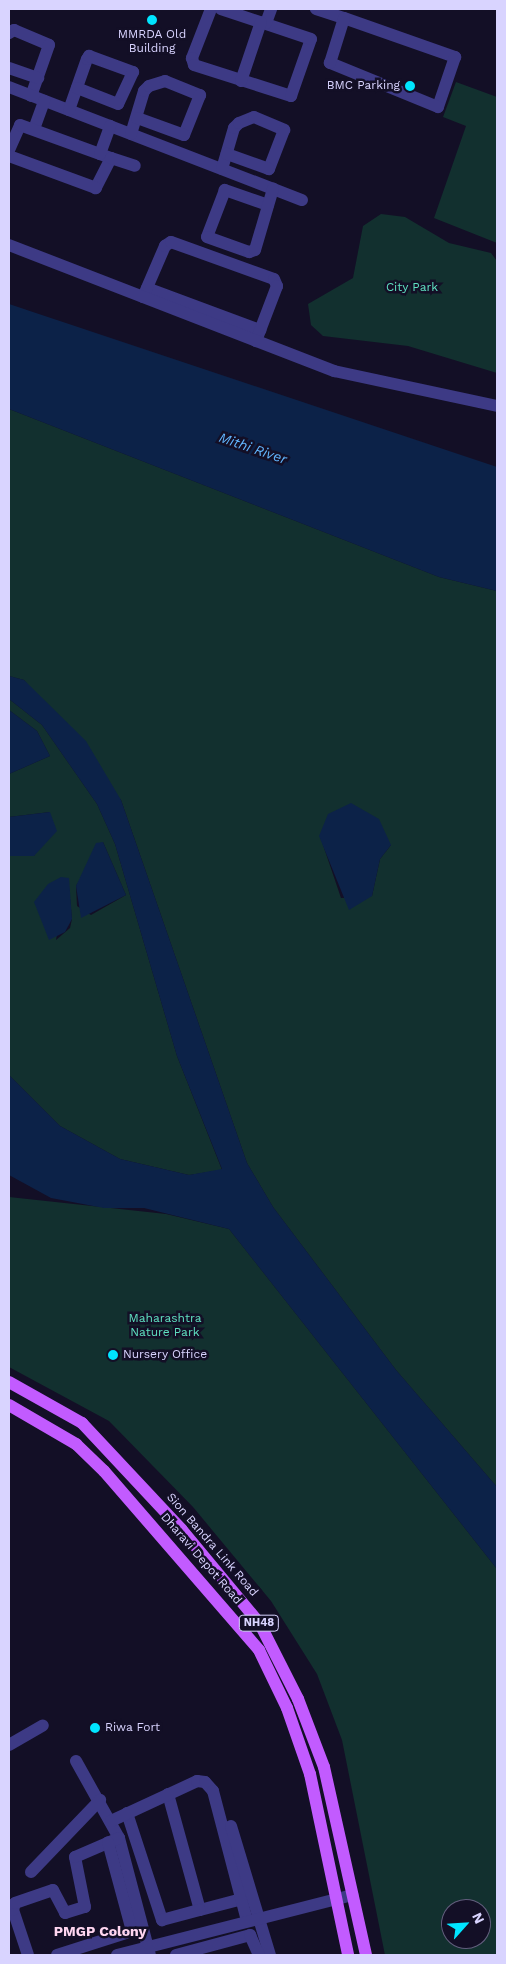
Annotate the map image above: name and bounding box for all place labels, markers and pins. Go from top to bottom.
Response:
marker: MMRDA Old Building [146,14,158,26]
place label: MMRDA Old Building [117,28,187,56]
place label: BMC Parking [327,79,400,93]
marker: BMC Parking [404,80,416,92]
place label: Nursery Office [123,1348,207,1362]
marker: Nursery Office [107,1349,119,1361]
place label: Riwa Fort [105,1721,160,1735]
marker: Riwa Fort [89,1722,101,1734]

